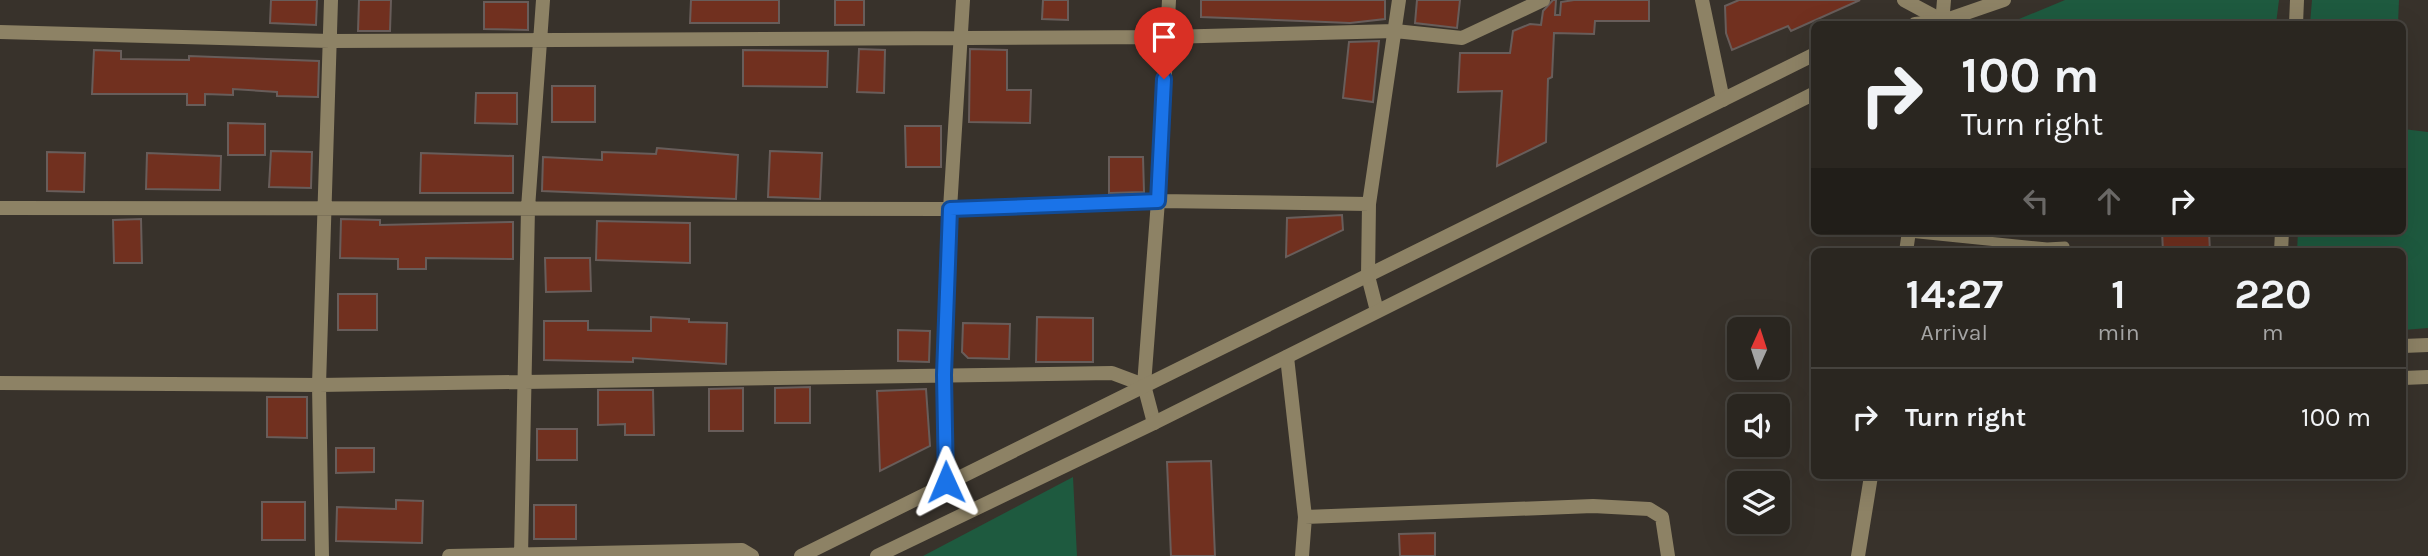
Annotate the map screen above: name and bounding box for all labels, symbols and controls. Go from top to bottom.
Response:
pin [1134,7,1194,79]
icon: arrive [1145,18,1183,56]
text: 100 m [1961,47,2099,104]
icon: right [1846,49,1937,140]
text: Turn right [1961,106,2103,143]
icon: left [2017,182,2055,220]
icon: ahead [2090,182,2128,220]
icon: right [2163,182,2201,220]
text: 14:27 [1905,269,2003,319]
text: 1 [2111,269,2126,319]
text: 220 [2234,269,2312,319]
north arrow [1727,317,1790,380]
map controls [1727,317,1790,534]
text: Arrival [1921,319,1988,346]
text: min [2097,319,2140,346]
text: m [2262,319,2284,346]
button: sound [1727,394,1790,457]
icon: right [1846,398,1884,436]
text: Turn right [1905,402,2026,433]
text: 100 m [2301,402,2371,433]
position arrow [909,445,983,519]
button: layers [1727,471,1790,534]

